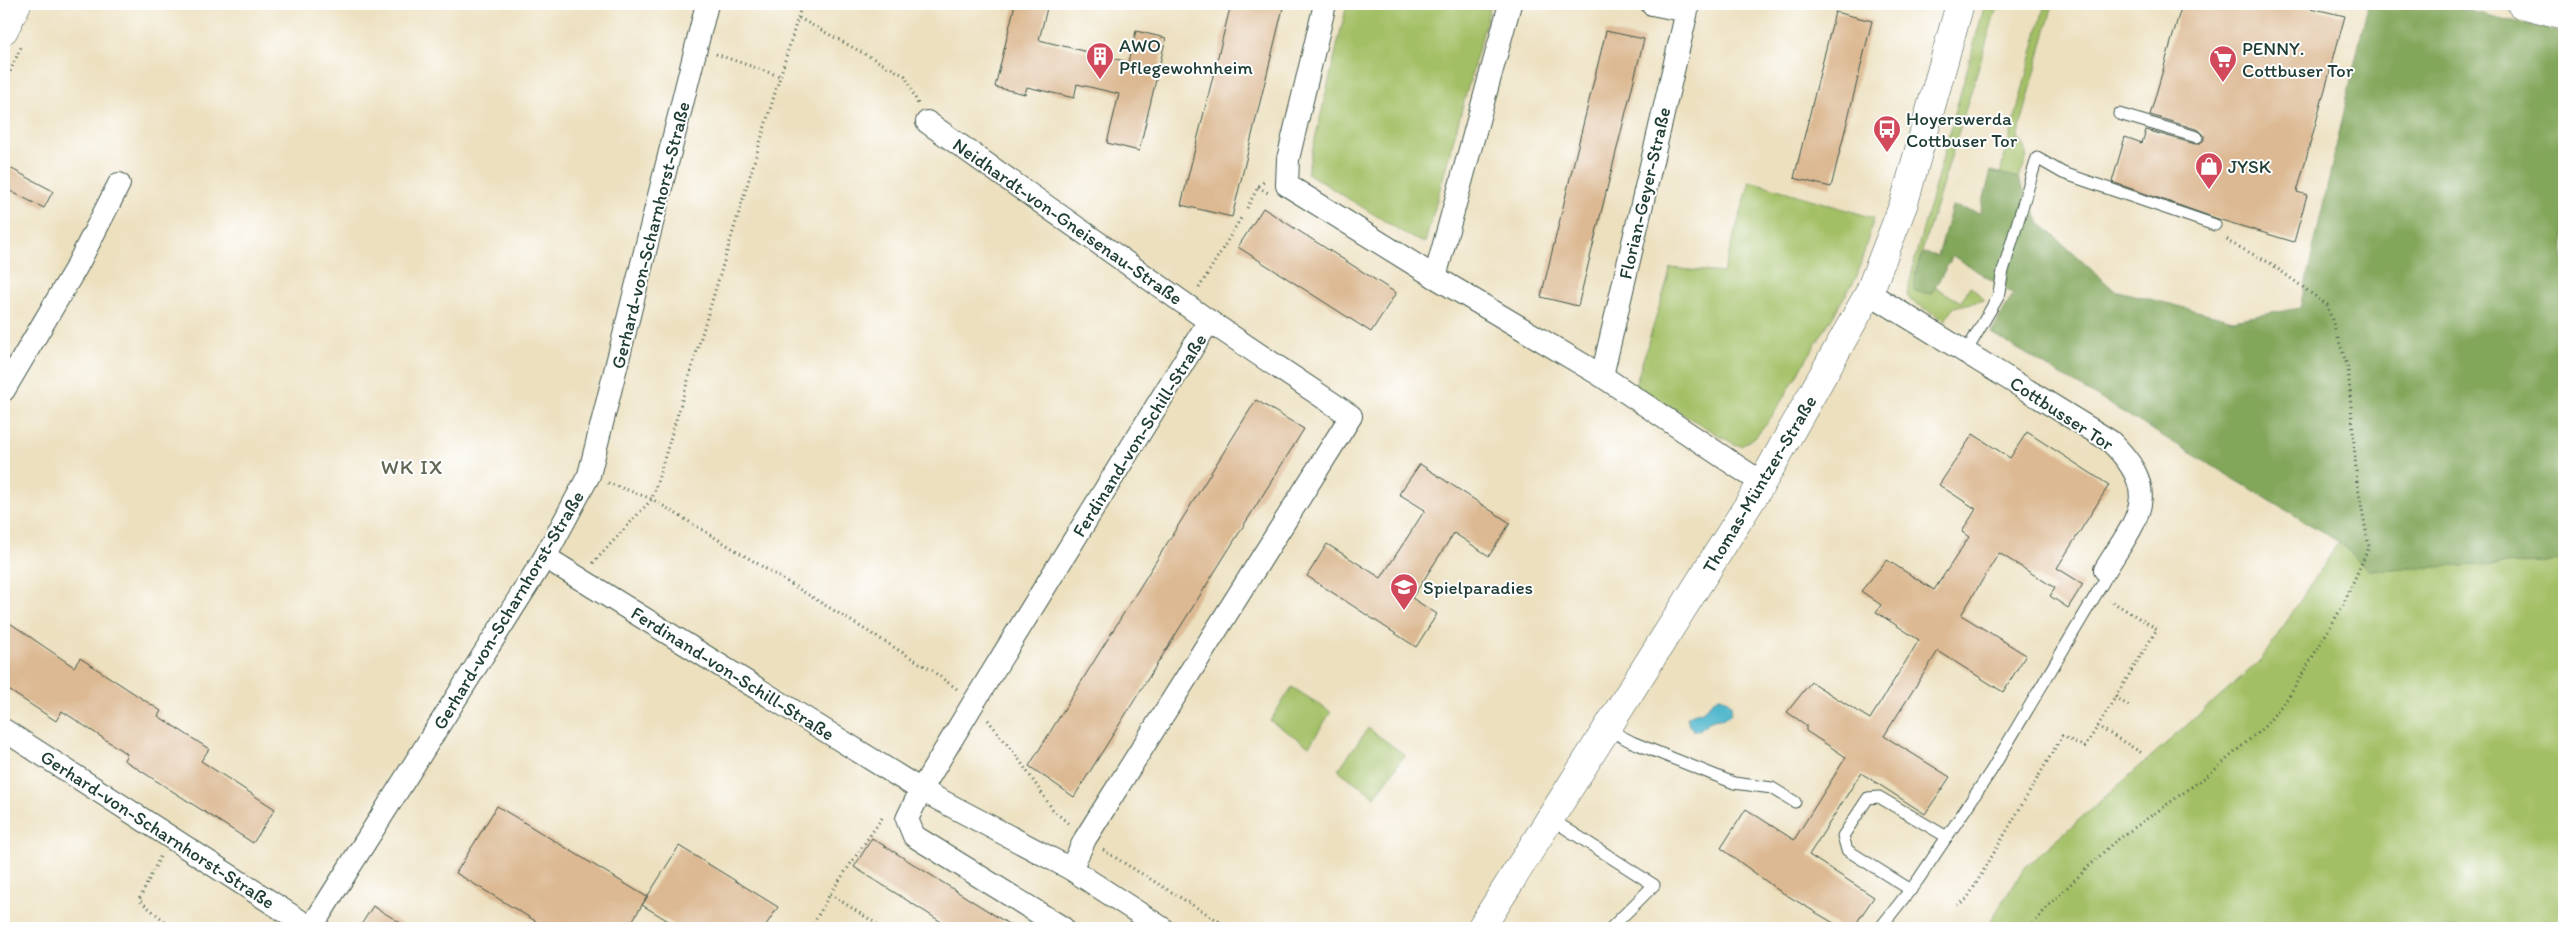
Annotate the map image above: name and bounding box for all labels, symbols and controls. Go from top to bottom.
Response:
place label: AWO Pflegewohnheim [1119,34,1253,79]
place label: PENNY. Cottbuser Tor [2242,37,2354,82]
building icon: AWO Pflegewohnheim [1085,41,1115,80]
supermarket icon: PENNY. Cottbuser Tor [2208,44,2238,83]
street label: Gerhard-von-Scharnhorst-Straße [606,99,695,371]
street label: Florian-Geyer-Straße [1613,105,1675,281]
place label: Hoyerswerda Cottbuser Tor [1906,107,2018,152]
bus stop icon: Hoyerswerda Cottbuser Tor [1872,114,1902,153]
street label: Neidhardt-von-Gneisenau-Straße [948,133,1187,310]
shop icon: JYSK [2194,151,2224,190]
place label: JYSK [2228,155,2272,178]
street label: Ferdinand-von-Schill-Straße [1067,329,1212,541]
street label: Cottbusser Tor [2005,371,2119,456]
street label: Thomas-Müntzer-Straße [1697,391,1822,577]
district label: WK IX [381,454,443,479]
street label: Gerhard-von-Scharnhorst-Straße [428,487,589,734]
school or university icon: Spielparadies [1389,572,1419,611]
place label: Spielparadies [1423,576,1533,599]
street label: Ferdinand-von-Schill-Straße [627,601,839,746]
street label: Gerhard-von-Scharnhorst-Straße [36,745,279,914]

